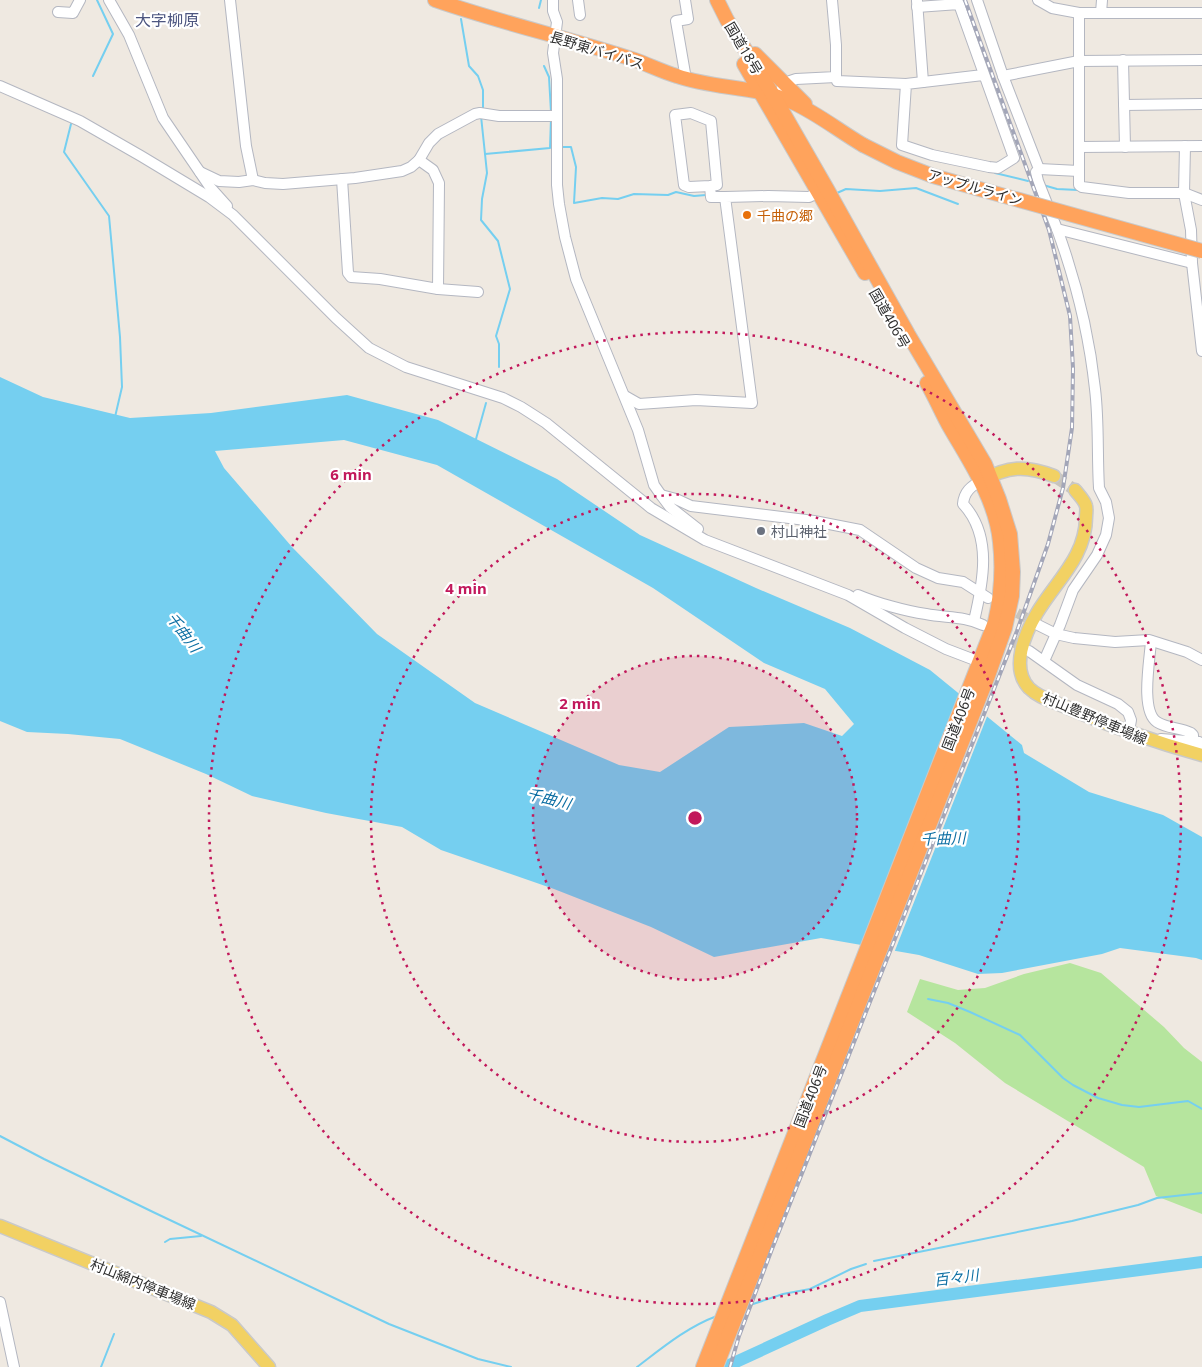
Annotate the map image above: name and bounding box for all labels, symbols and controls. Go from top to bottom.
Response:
district label: 大字柳原 [135,9,199,31]
street label: 国道18号 [721,18,767,78]
street label: 長野東バイパス [547,27,647,73]
street label: アップルライン [925,164,1025,210]
place label: 千曲の郷 [757,206,813,225]
marker: 千曲の郷 [741,209,753,221]
street label: 国道406号 [865,285,915,351]
text: 6 min [330,464,372,484]
place label: 村山神社 [771,522,827,541]
marker: 村山神社 [755,525,767,537]
text: 4 min [445,578,487,598]
water label: 千曲川 [162,608,207,658]
street label: 国道406号 [937,685,979,753]
street label: 村山豊野停車場線 [1040,687,1150,749]
text: 2 min [559,693,601,713]
water label: 千曲川 [525,783,575,814]
centre of rings [686,809,704,827]
water label: 千曲川 [920,827,968,849]
street label: 国道406号 [789,1062,831,1130]
street label: 村山綿内停車場線 [88,1254,198,1314]
water label: 百々川 [932,1264,982,1290]

